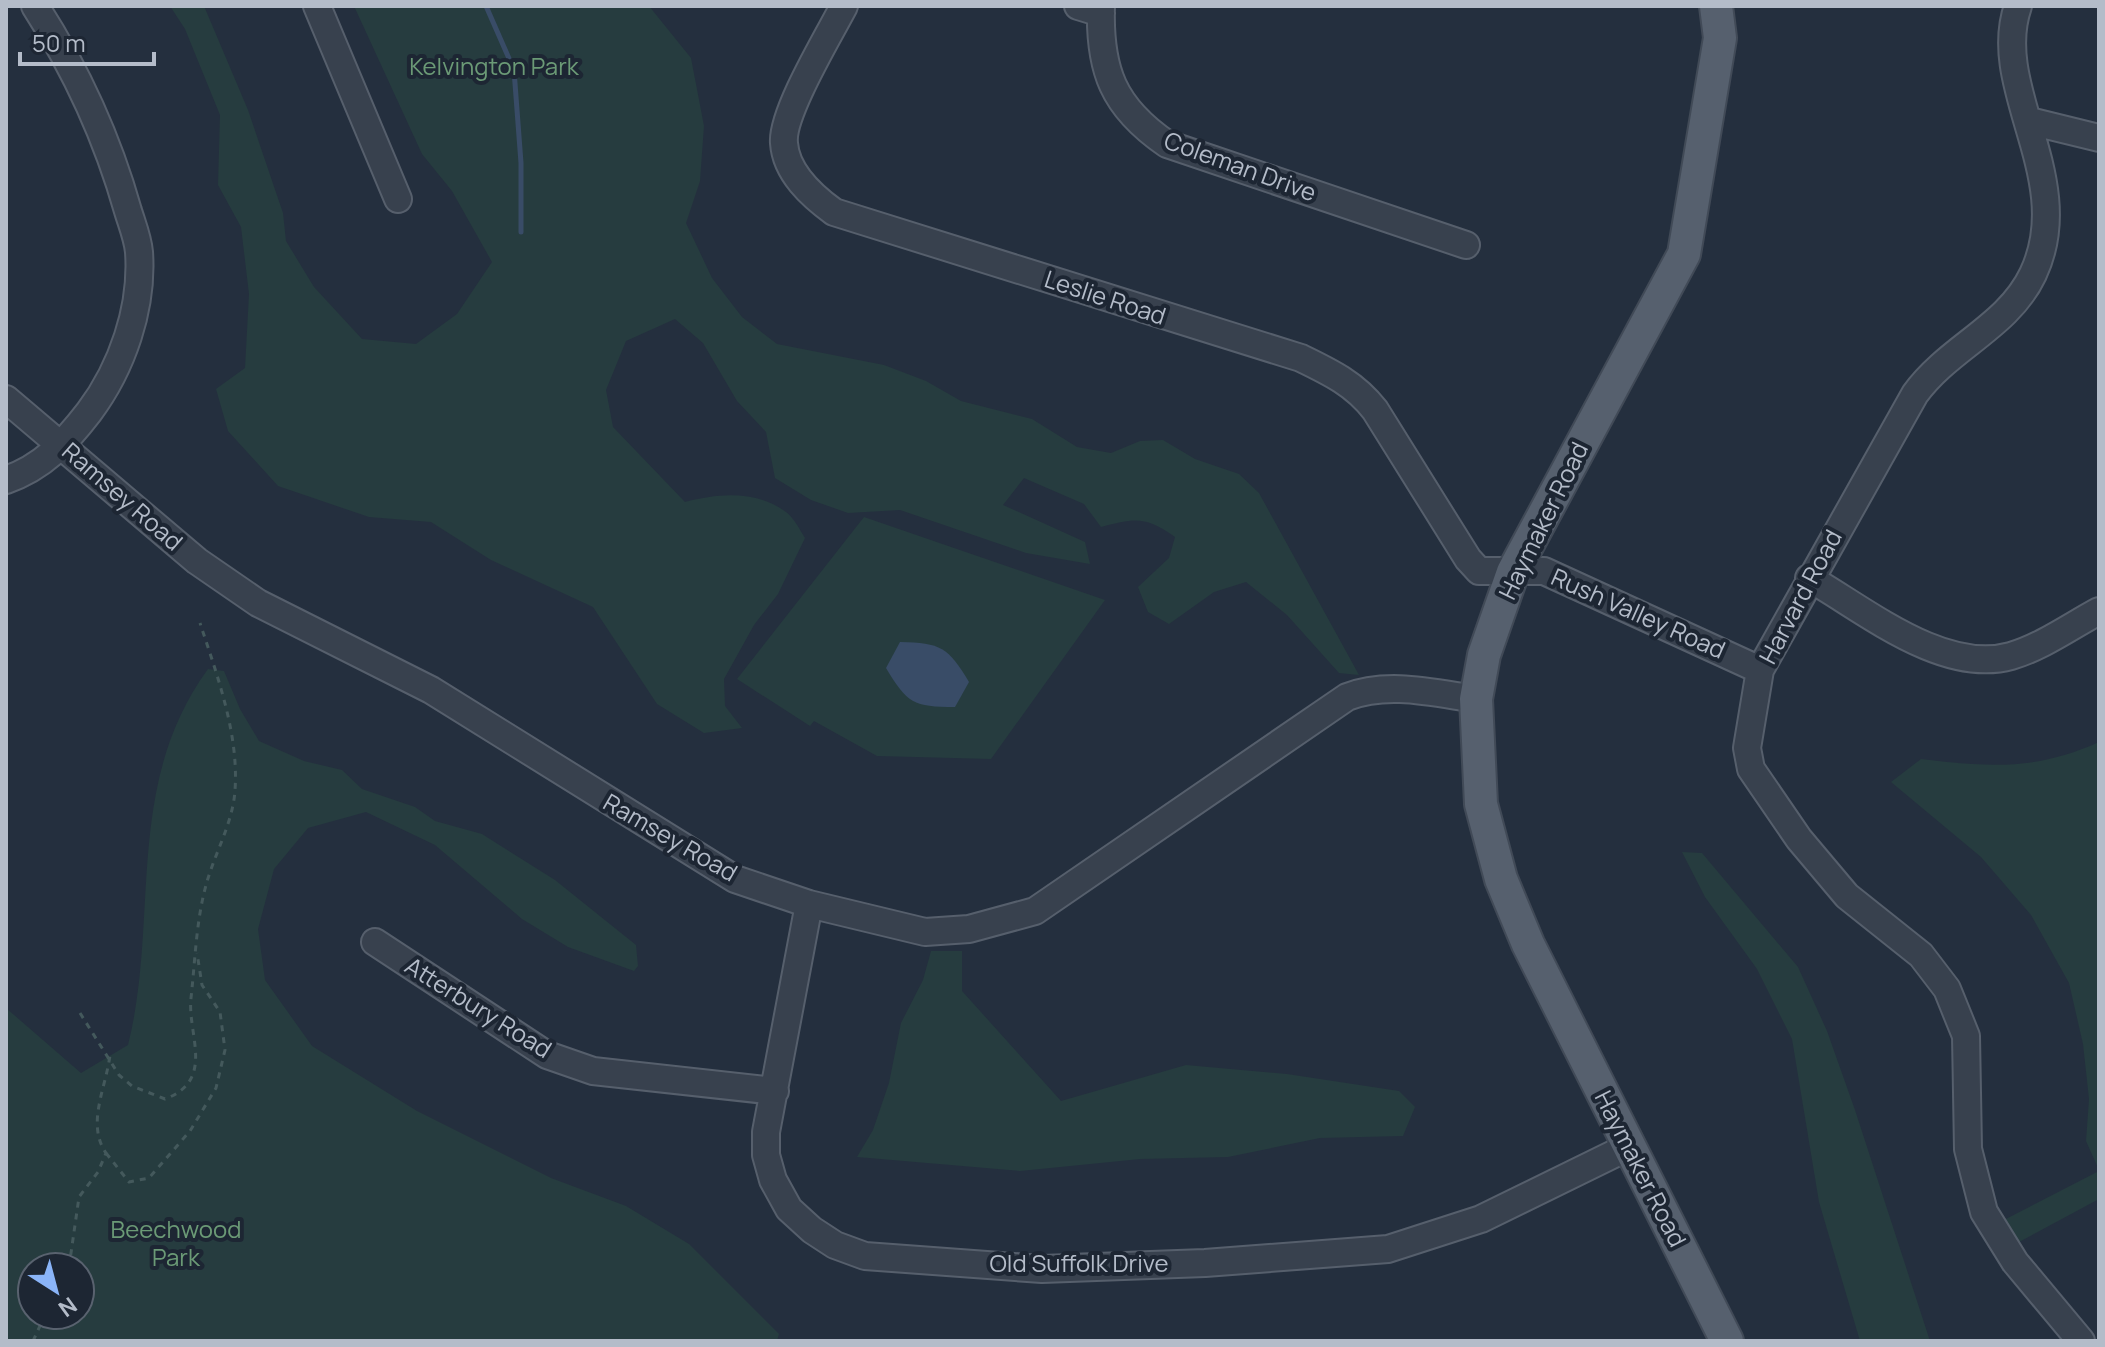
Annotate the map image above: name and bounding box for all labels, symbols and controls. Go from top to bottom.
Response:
scale bar [20,16,154,66]
text: 50 m [32,26,86,59]
park label: Kelvington Park [409,49,580,82]
street label: Coleman Drive [1160,123,1321,208]
street label: Leslie Road [1041,261,1170,332]
street label: Ramsey Road [56,434,190,557]
street label: Haymaker Road [1490,436,1595,605]
street label: Harvard Road [1750,523,1849,669]
street label: Rush Valley Road [1546,560,1731,666]
street label: Ramsey Road [598,785,744,888]
street label: Atterbury Road [399,948,558,1065]
street label: Haymaker Road [1588,1084,1695,1252]
park label: Beechwood Park [111,1212,241,1273]
street label: Old Suffolk Drive [989,1246,1169,1279]
north arrow [16,1251,96,1331]
text: N [53,1290,83,1324]

